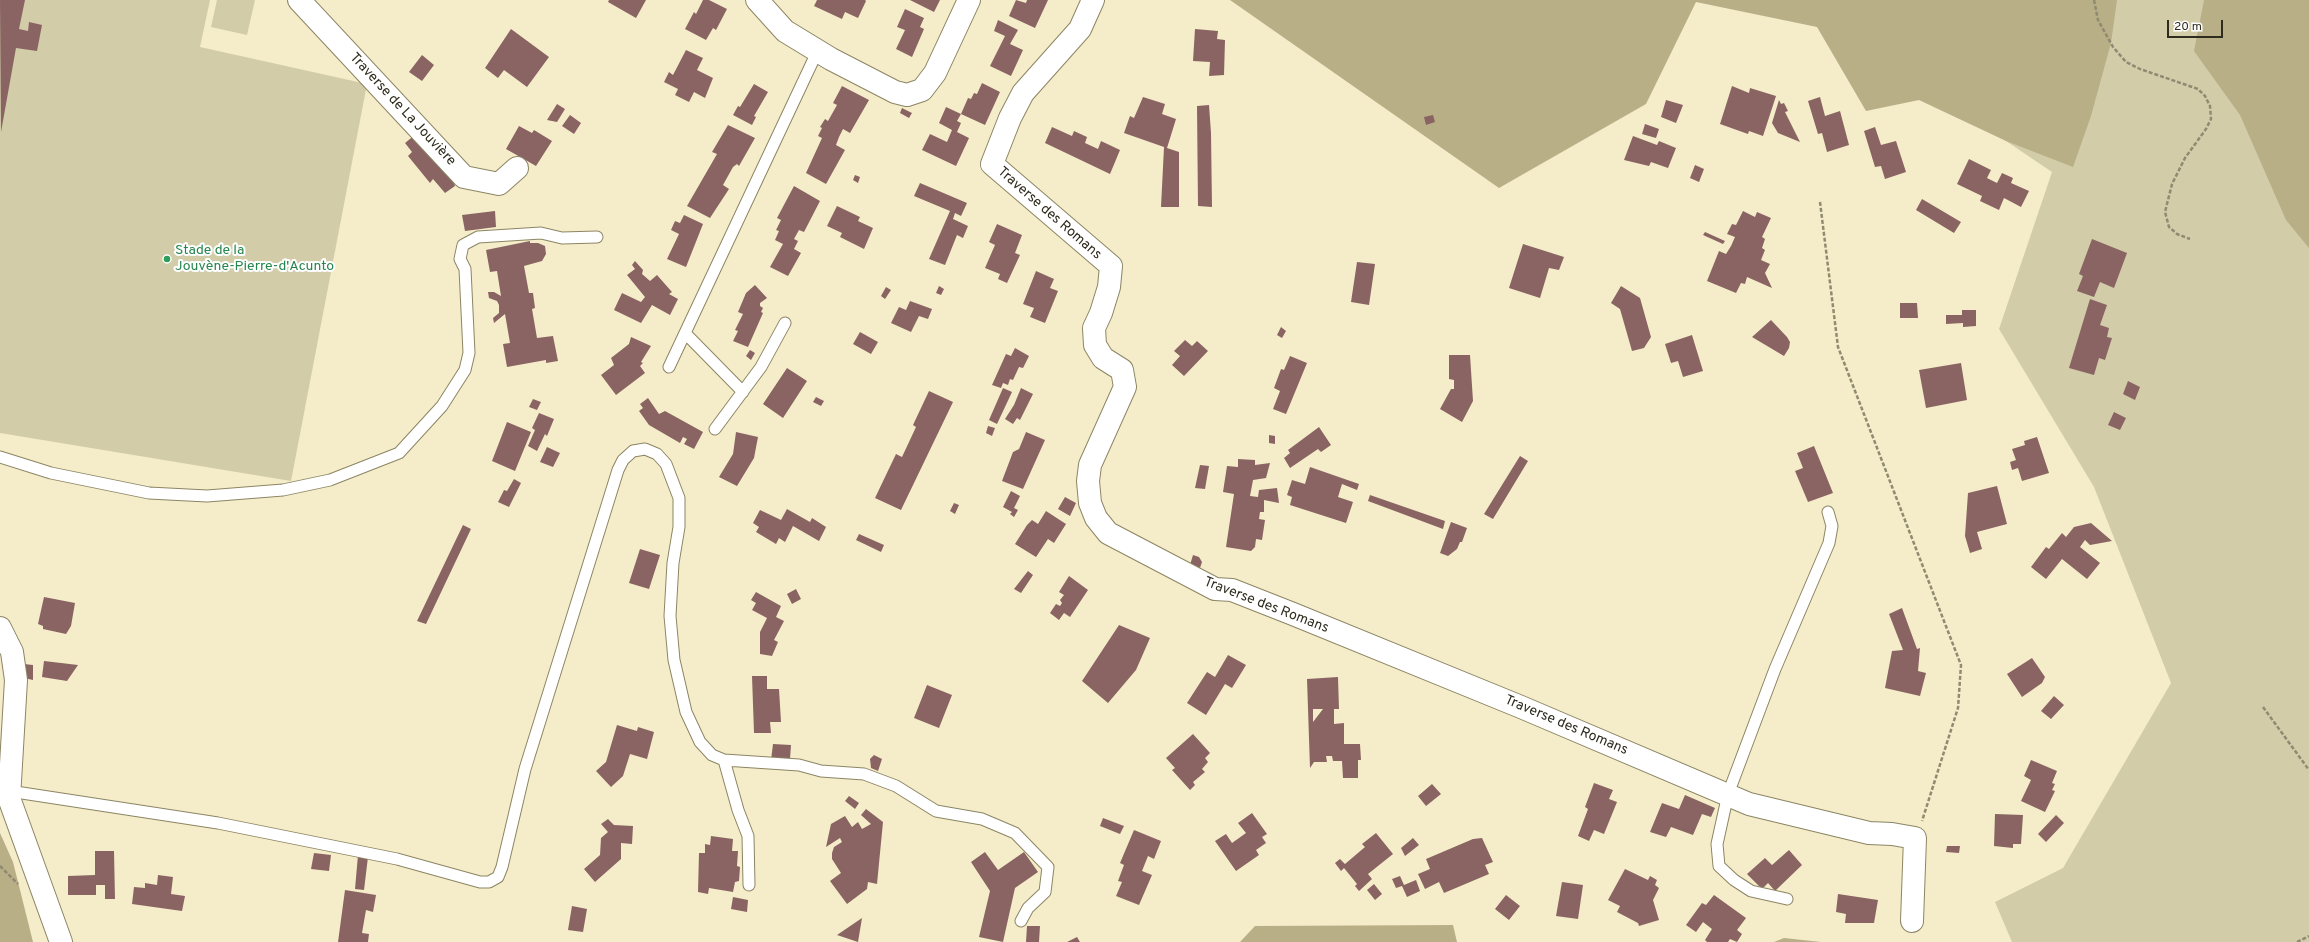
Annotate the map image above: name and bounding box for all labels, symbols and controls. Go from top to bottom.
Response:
scale bar [2169,12,2225,38]
text: 20 m [2174,19,2202,35]
street label: Traverse de La Jouvière [345,50,459,170]
street label: Traverse des Romans [993,164,1105,264]
place label: Stade de la Jouvène-Pierre-d'Acunto [175,243,334,276]
marker: Stade de la Jouvène-Pierre-d'Acunto [162,254,172,264]
street label: Traverse des Romans [1201,574,1331,638]
street label: Traverse des Romans [1502,692,1630,760]

